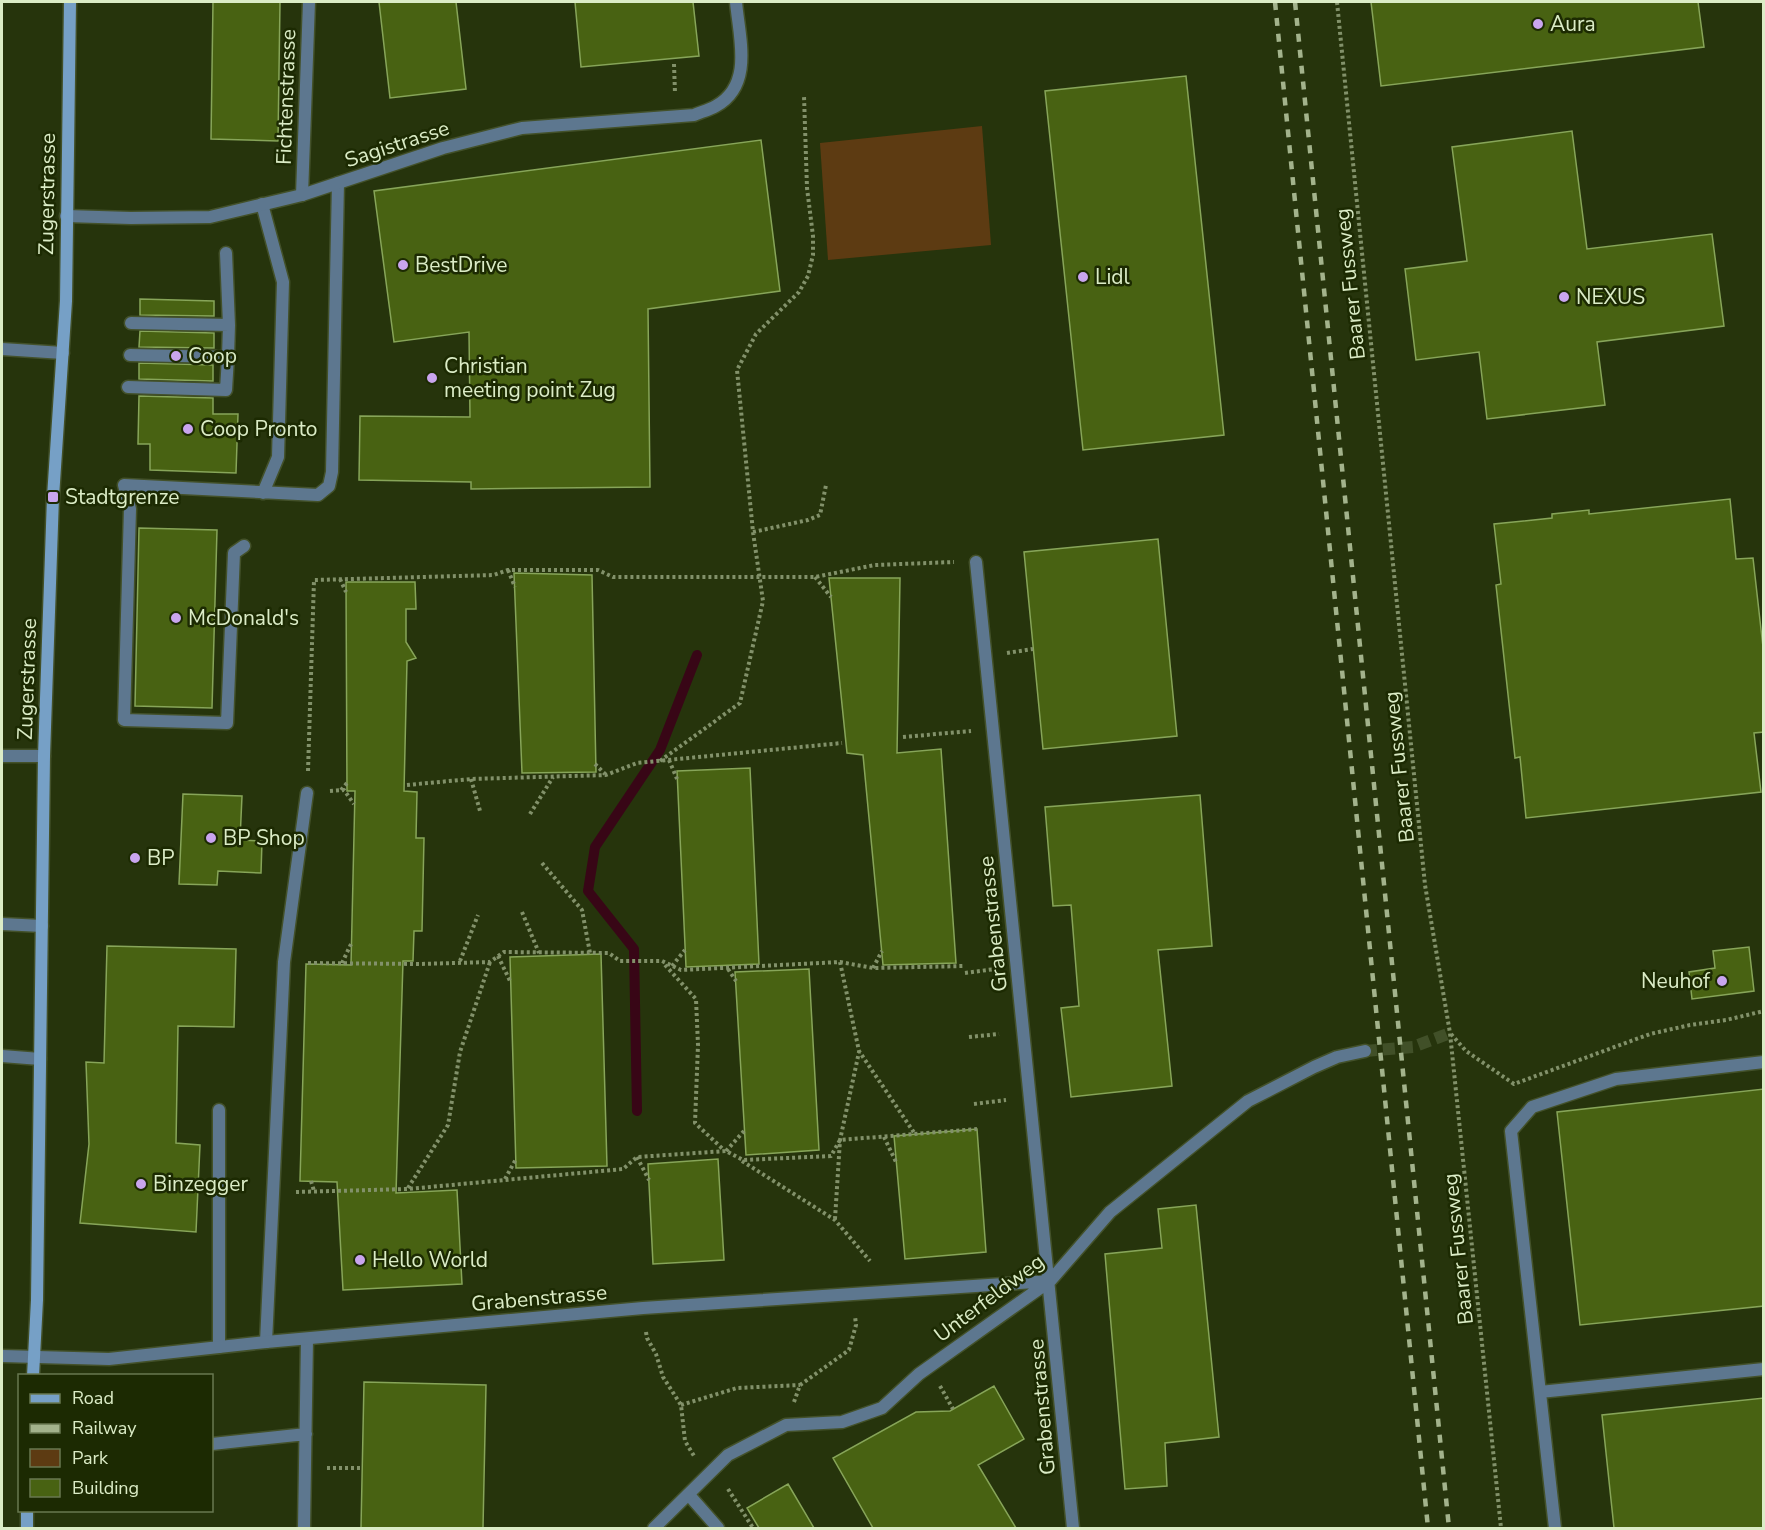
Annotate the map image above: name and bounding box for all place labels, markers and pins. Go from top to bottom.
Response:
place label: Aura [1550,10,1596,38]
marker: Aura [1531,17,1545,31]
place label: BestDrive [415,251,508,279]
marker: BestDrive [396,258,410,272]
place label: Lidl [1095,263,1131,291]
marker: Lidl [1076,270,1090,284]
place label: NEXUS [1576,283,1645,311]
marker: NEXUS [1557,290,1571,304]
place label: Coop [188,342,237,370]
marker: Coop [169,349,183,363]
place label: Christian meeting point Zug [444,352,616,404]
marker: Christian meeting point Zug [425,371,439,385]
place label: Coop Pronto [200,415,317,443]
marker: Coop Pronto [181,422,195,436]
place label: Stadtgrenze [65,483,179,511]
marker: Stadtgrenze [46,490,60,504]
place label: McDonald's [188,604,299,632]
marker: McDonald's [169,611,183,625]
place label: BP Shop [223,824,305,852]
marker: BP Shop [204,831,218,845]
place label: BP [147,844,175,872]
marker: BP [128,851,142,865]
place label: Neuhof [1641,967,1711,995]
marker: Neuhof [1715,974,1729,988]
place label: Binzegger [153,1170,248,1198]
marker: Binzegger [134,1177,148,1191]
place label: Hello World [372,1246,488,1274]
marker: Hello World [353,1253,367,1267]

